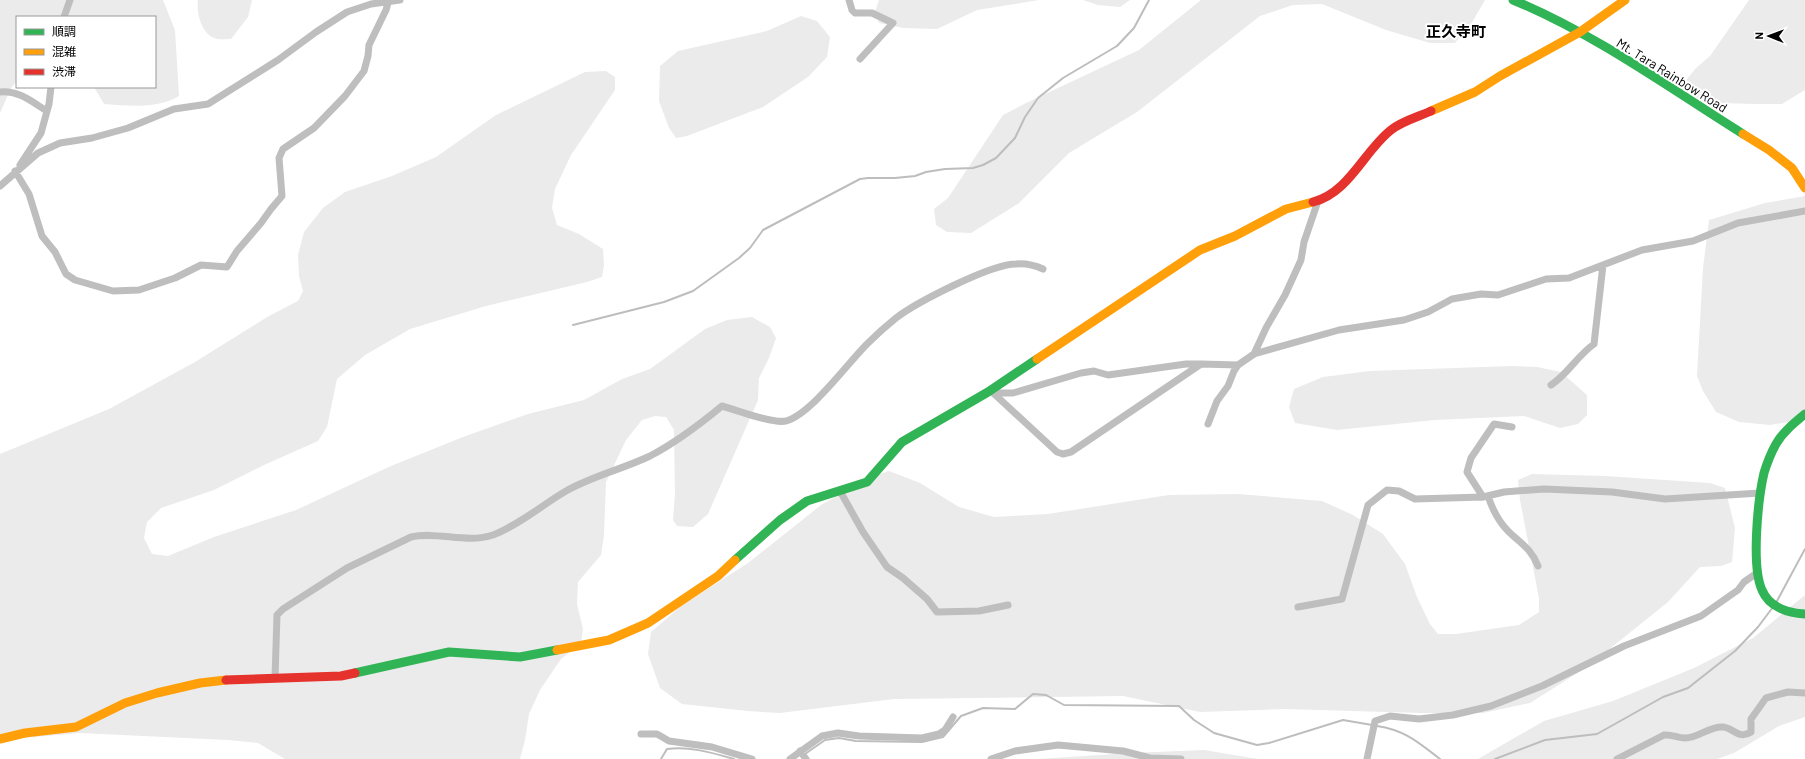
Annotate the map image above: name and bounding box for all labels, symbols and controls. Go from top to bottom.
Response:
legend [16,16,156,88]
north arrow [1749,16,1789,56]
district label: 正久寺町 [1426,22,1486,40]
text: 順調 [52,24,76,38]
text: N [1752,32,1765,40]
street label: Mt. Tara Rainbow Road [1614,34,1730,116]
text: 混雑 [52,44,76,58]
text: 渋滞 [52,64,76,78]

